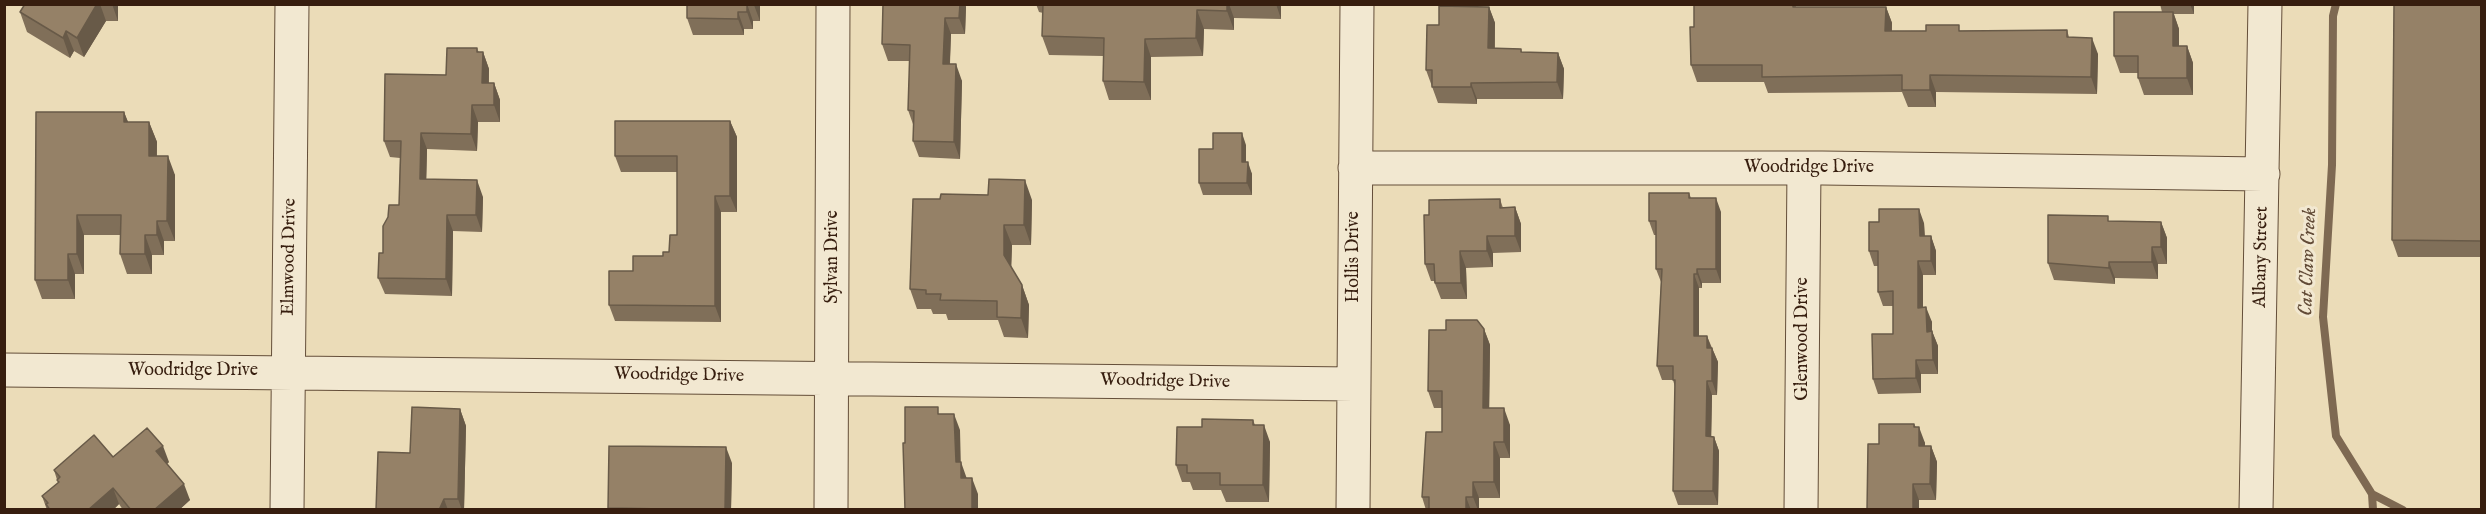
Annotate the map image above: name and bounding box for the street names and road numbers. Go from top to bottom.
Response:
street label: Woodridge Drive [1744,157,1874,179]
street label: Elmwood Drive [278,198,302,316]
street label: Albany Street [2250,206,2274,308]
street label: Sylvan Drive [822,210,844,304]
street label: Hollis Drive [1343,211,1365,303]
street label: Glenwood Drive [1792,277,1814,401]
street label: Woodridge Drive [128,360,258,382]
street label: Woodridge Drive [614,364,744,388]
street label: Woodridge Drive [1100,370,1230,394]

